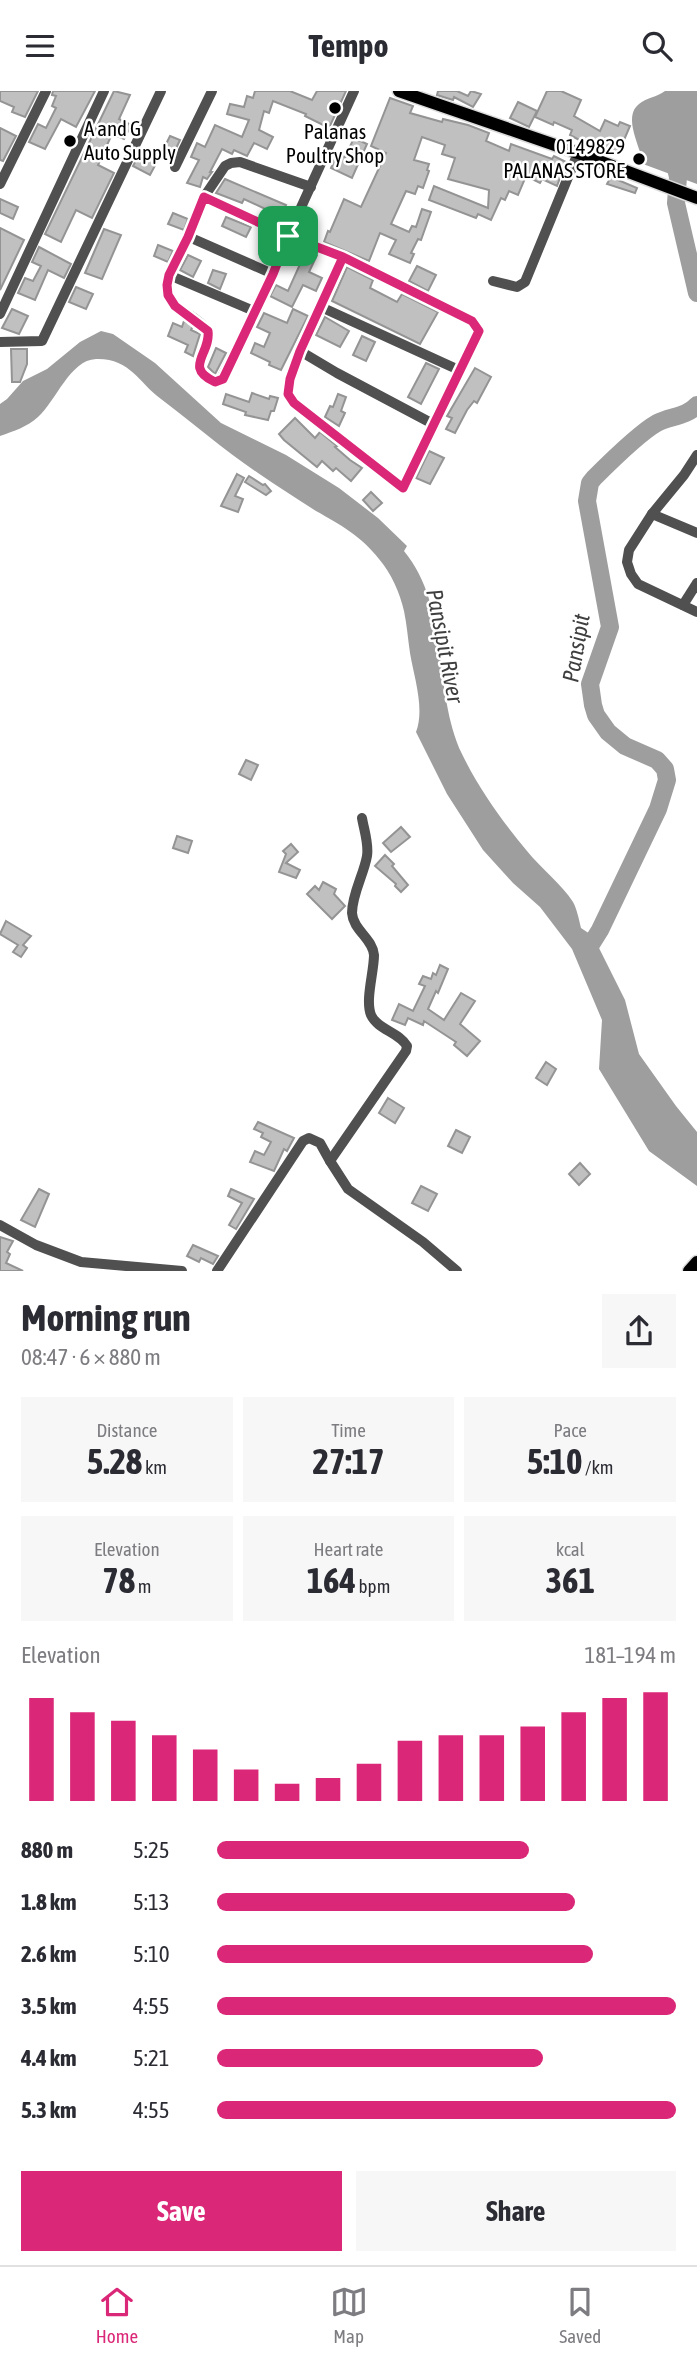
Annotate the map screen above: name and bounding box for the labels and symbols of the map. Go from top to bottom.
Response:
marker: Palanas Poultry Shop [327,100,343,116]
place label: A and G Auto Supply [84,116,176,164]
place label: Palanas Poultry Shop [286,119,384,167]
marker: A and G Auto Supply [62,133,78,149]
place label: 0149829 PALANAS STORE [503,134,625,182]
marker: 0149829 PALANAS STORE [631,151,647,167]
pin [258,206,318,266]
water label: Pansipit River [421,587,469,706]
water label: Pansipit [557,611,595,684]

